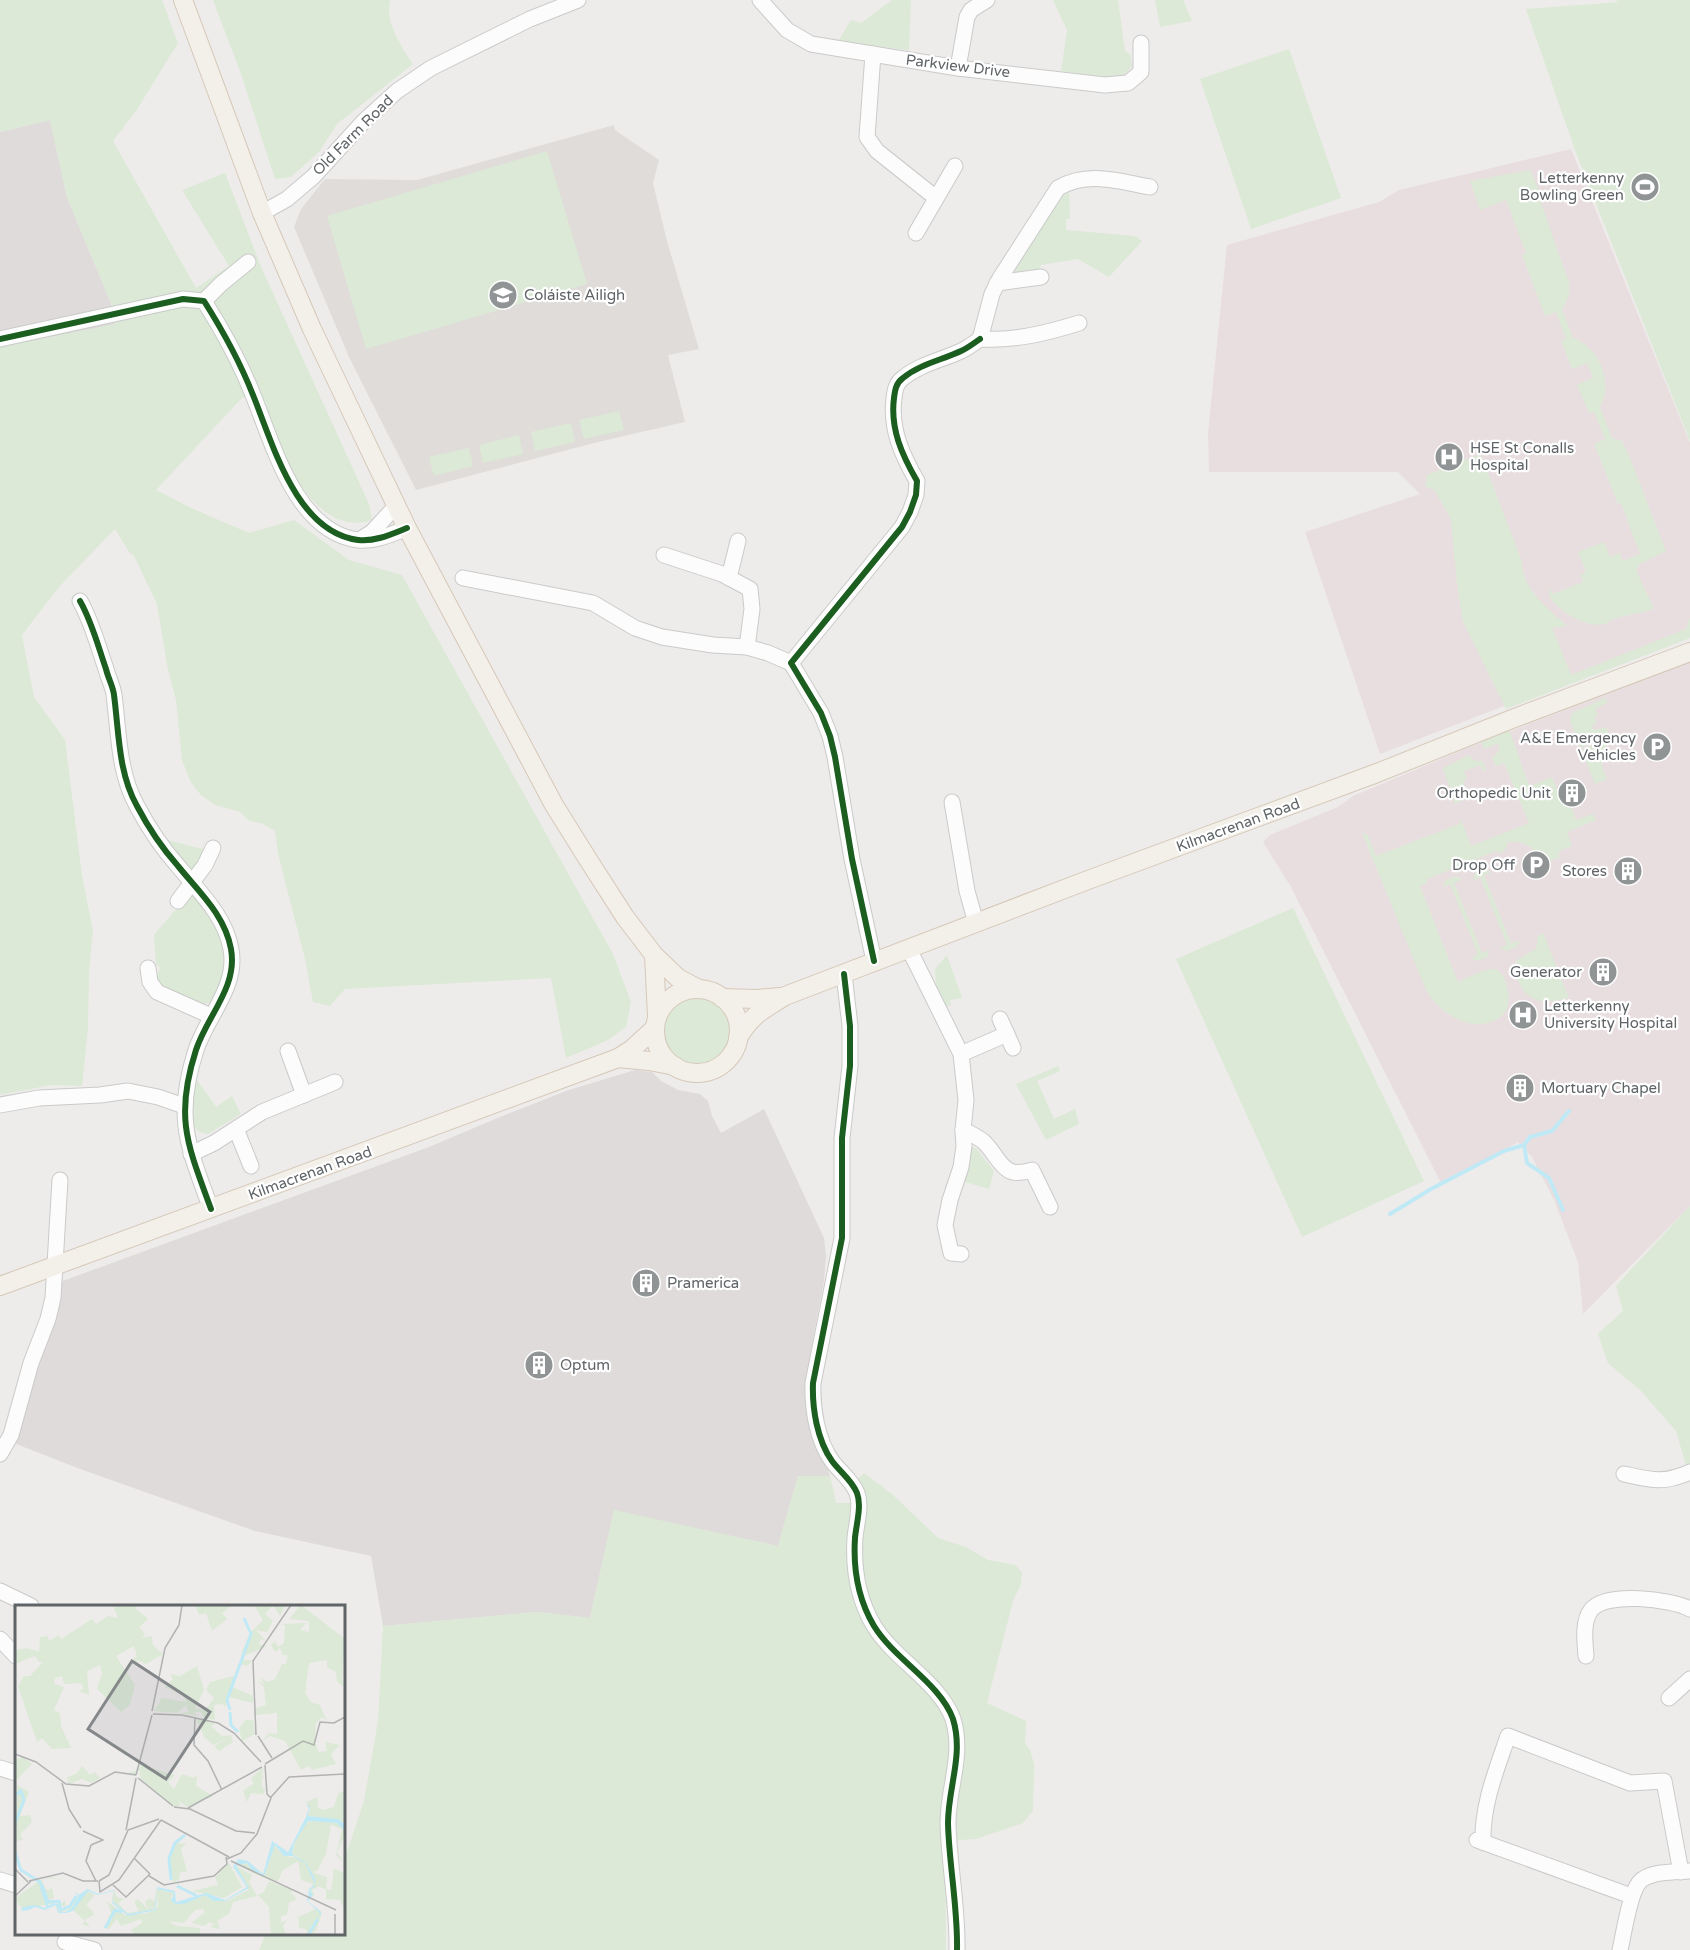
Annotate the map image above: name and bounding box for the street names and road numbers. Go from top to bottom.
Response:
street label: Parkview Drive [905,51,1011,81]
street label: Old Farm Road [309,91,397,179]
street label: Kilmacrenan Road [1174,794,1302,856]
street label: Kilmacrenan Road [246,1142,374,1204]

